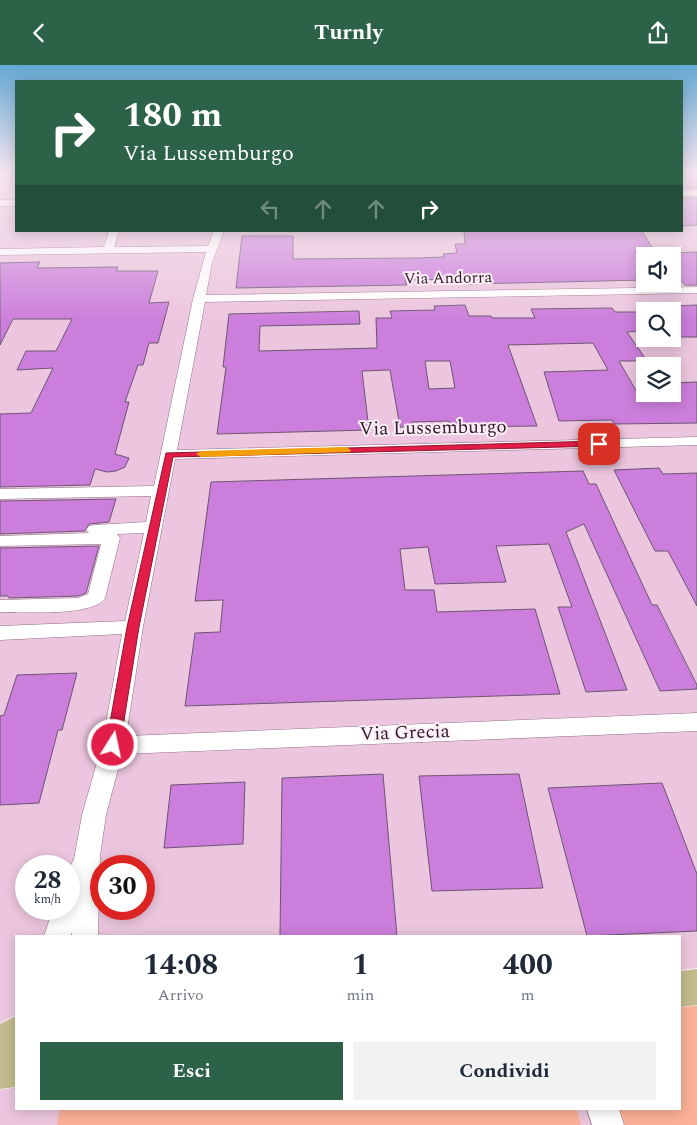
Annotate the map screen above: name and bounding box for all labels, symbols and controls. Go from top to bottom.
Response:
text: Turnly [314,16,383,49]
icon: back [25,19,53,47]
icon: share [644,19,672,47]
text: 180 m [123,89,222,142]
icon: right [40,100,105,165]
text: Via Lussemburgo [123,137,294,170]
icon: left [256,195,284,223]
icon: ahead [309,195,337,223]
icon: ahead [362,195,390,223]
icon: right [415,195,443,223]
map controls [636,247,681,402]
button: sound [636,247,681,292]
street label: Via Andorra [404,265,493,291]
button: search [636,302,681,347]
button: layers [636,357,681,402]
street label: Via Lussemburgo [359,412,507,444]
pin [578,423,620,465]
icon: arrive [585,430,613,458]
street label: Via Grecia [360,717,451,749]
position arrow [86,718,138,770]
speed limit sign: 30 [90,855,155,920]
text: 28 [33,862,62,900]
text: km/h [34,890,61,909]
text: 14:08 [143,942,218,988]
text: 1 [352,942,369,988]
text: 400 [502,942,553,988]
text: Arrivo [158,983,204,1007]
text: min [346,983,374,1007]
text: m [521,983,535,1007]
button: Esci [40,1042,343,1100]
button: Condividi [353,1042,656,1100]

